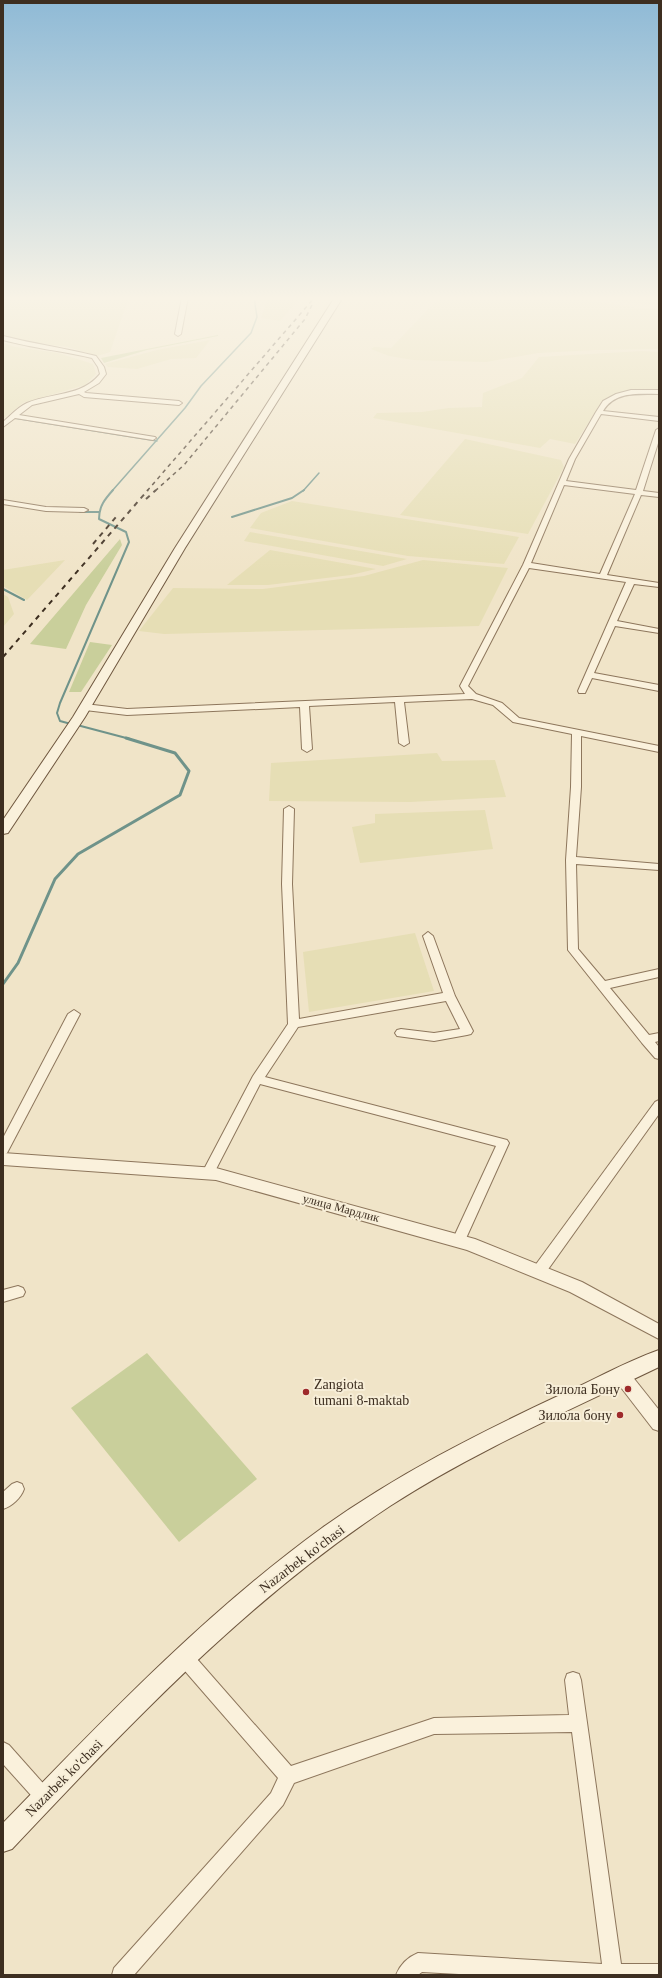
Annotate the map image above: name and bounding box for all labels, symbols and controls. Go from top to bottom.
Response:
street label: улица Мардлик [301,1191,381,1225]
place label: Zangiota tumani 8-maktab [314,1377,409,1408]
place label: Зилола Бону [545,1382,620,1397]
marker: Зилола Бону [623,1384,633,1394]
marker: Zangiota tumani 8-maktab [301,1387,311,1397]
place label: Зилола бону [538,1408,612,1423]
marker: Зилола бону [615,1410,625,1420]
street label: Nazarbek ko'chasi [257,1522,347,1596]
street label: Nazarbek ko'chasi [22,1736,106,1820]

